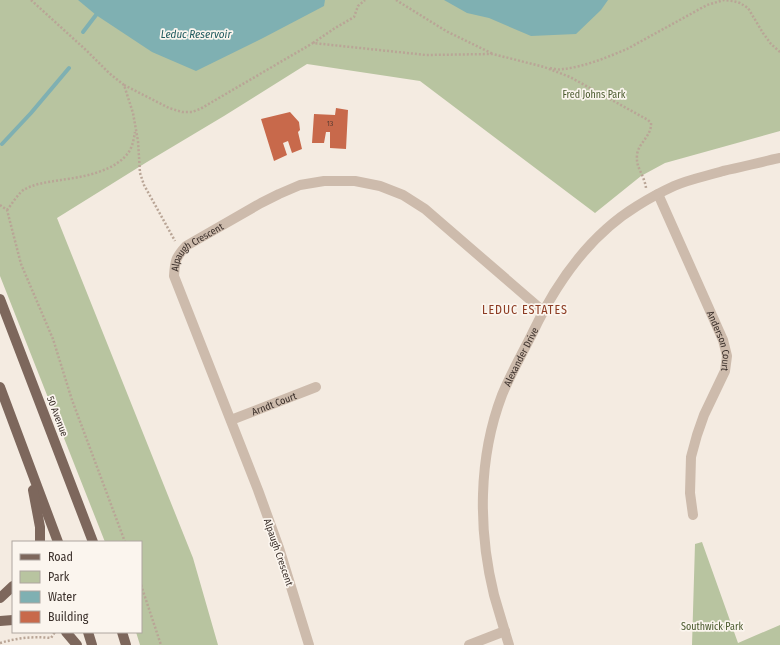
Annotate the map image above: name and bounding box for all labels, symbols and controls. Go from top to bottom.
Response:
water label: Leduc Reservoir [161,28,232,41]
park label: Fred Johns Park [563,89,626,101]
house number: 13 [327,119,334,128]
street label: Alpaugh Crescent [169,220,226,272]
district label: LEDUC ESTATES [482,303,568,317]
street label: Anderson Court [704,309,732,373]
street label: Alexander Drive [501,326,541,388]
street label: Arndt Court [250,390,299,418]
street label: 50 Avenue [44,395,70,438]
street label: Alpaugh Crescent [261,517,295,588]
legend [12,541,142,633]
text: Road [48,550,73,564]
text: Park [48,570,70,584]
text: Water [48,590,77,604]
text: Building [48,610,89,624]
park label: Southwick Park [681,621,743,633]

